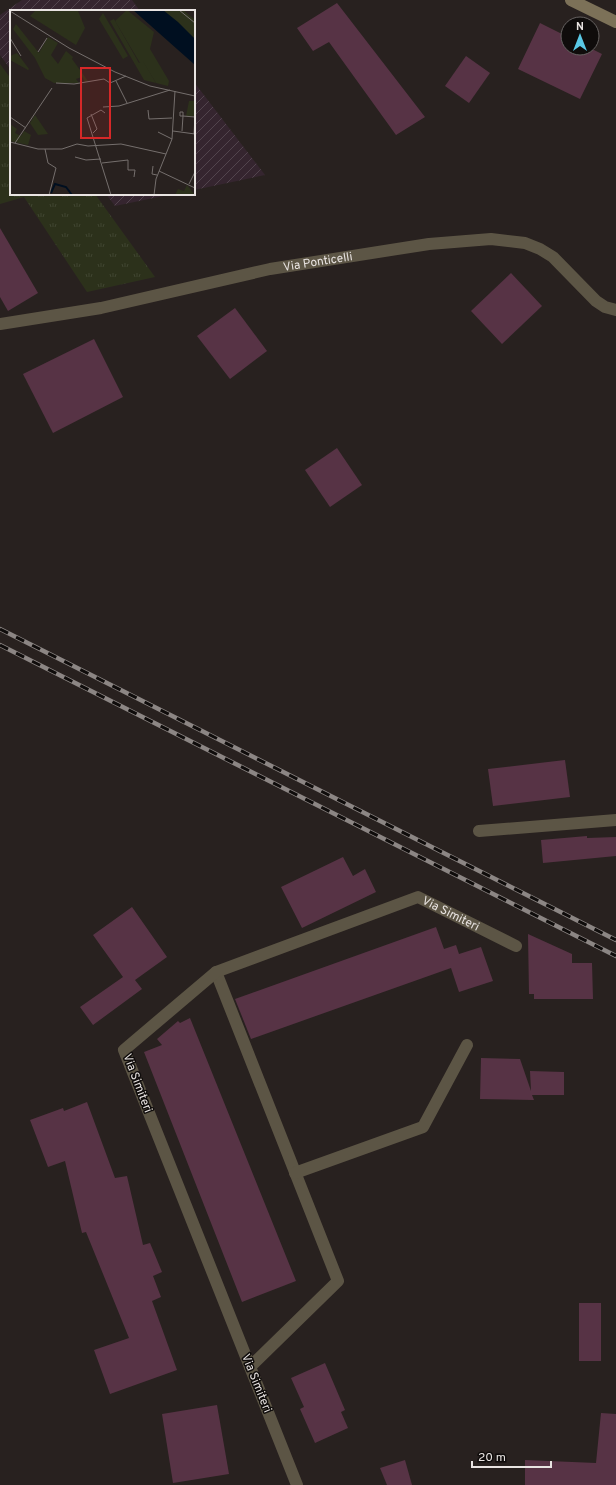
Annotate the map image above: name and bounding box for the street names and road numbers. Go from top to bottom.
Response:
street label: Via Ponticelli [282,249,354,276]
street label: Via Simiteri [419,893,482,935]
street label: Via Simiteri [118,1051,156,1115]
street label: Via Simiteri [237,1352,275,1415]

